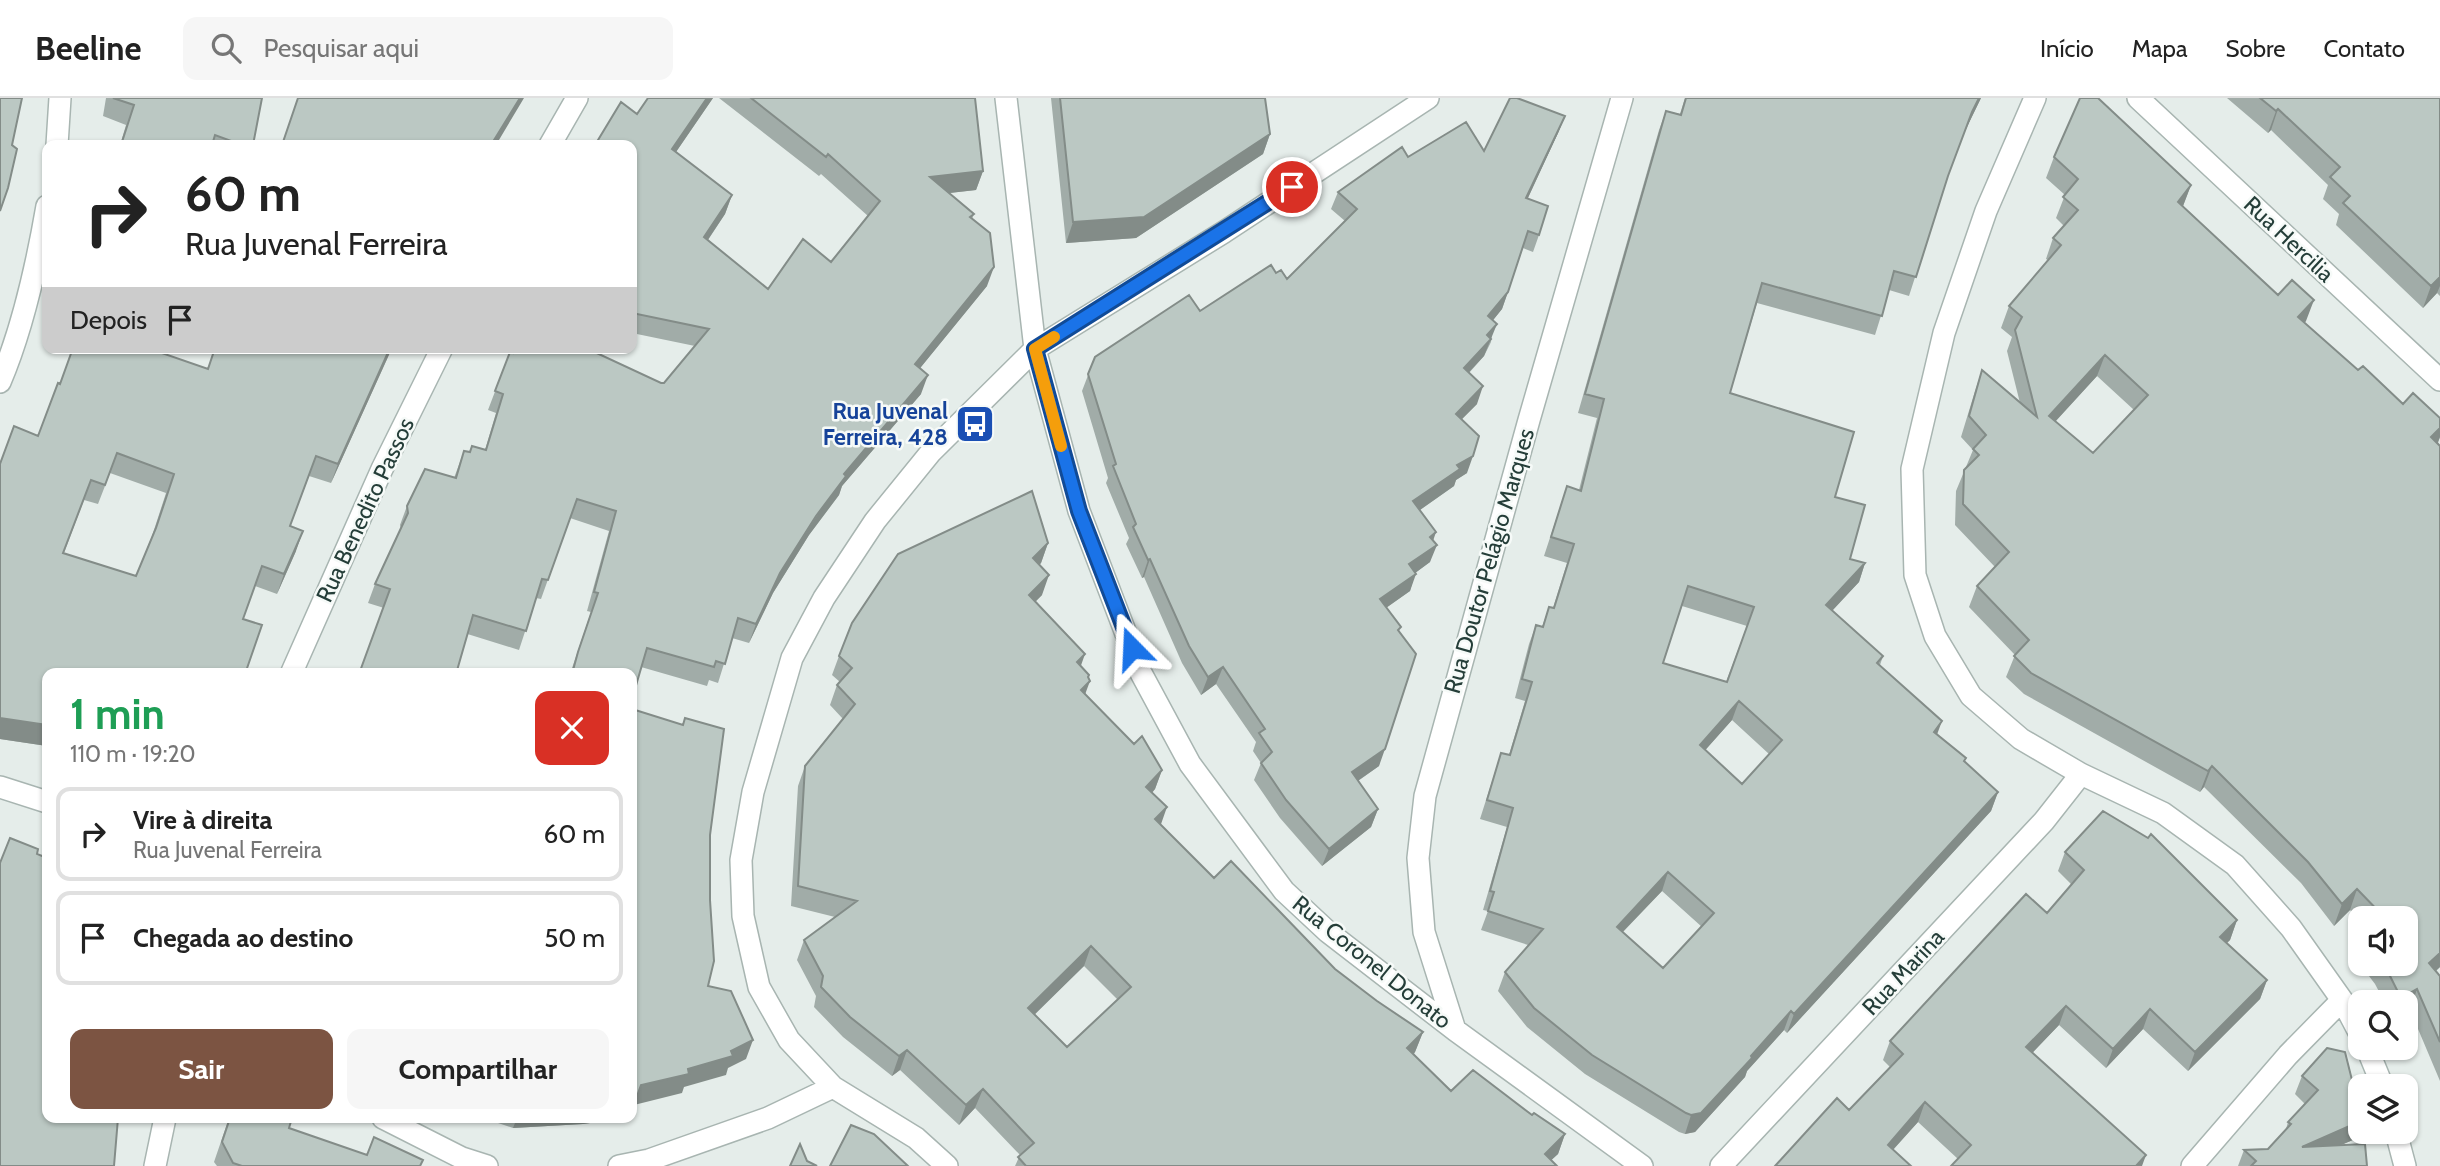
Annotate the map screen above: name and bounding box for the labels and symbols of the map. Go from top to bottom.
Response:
pin [1262,157,1322,217]
street label: Rua Hercilia [2238,190,2340,288]
place label: Rua Juvenal Ferreira, 428 [823,397,948,451]
bus stop icon: Rua Juvenal Ferreira, 428 [954,403,996,445]
street label: Rua Benedito Passos [310,413,420,607]
street label: Rua Doutor Pelágio Marques [1438,425,1540,697]
position arrow [1095,611,1169,685]
street label: Rua Coronel Donato [1287,889,1457,1035]
street label: Rua Marina [1856,923,1950,1021]

